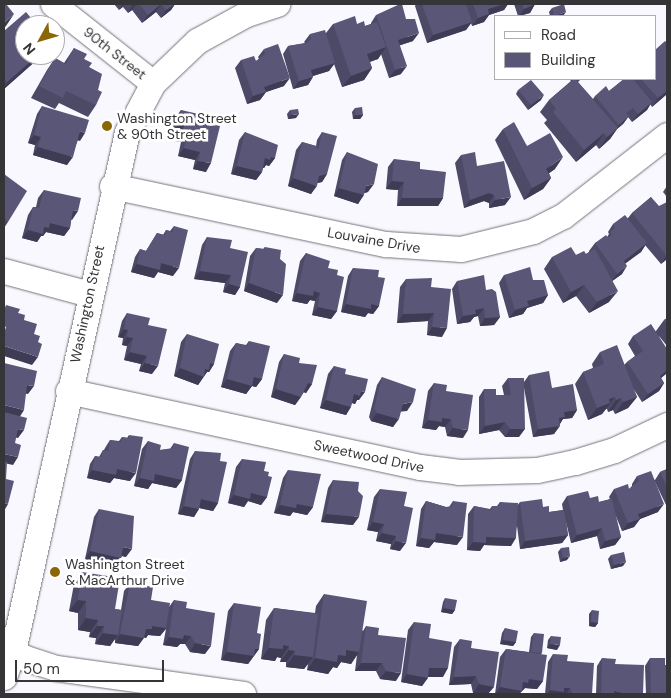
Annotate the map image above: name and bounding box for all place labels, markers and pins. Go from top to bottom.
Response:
place label: Washington Street & 90th Street [117,110,237,142]
marker: Washington Street & 90th Street [101,120,113,132]
place label: Washington Street & MacArthur Drive [65,556,185,588]
marker: Washington Street & MacArthur Drive [49,566,61,578]

